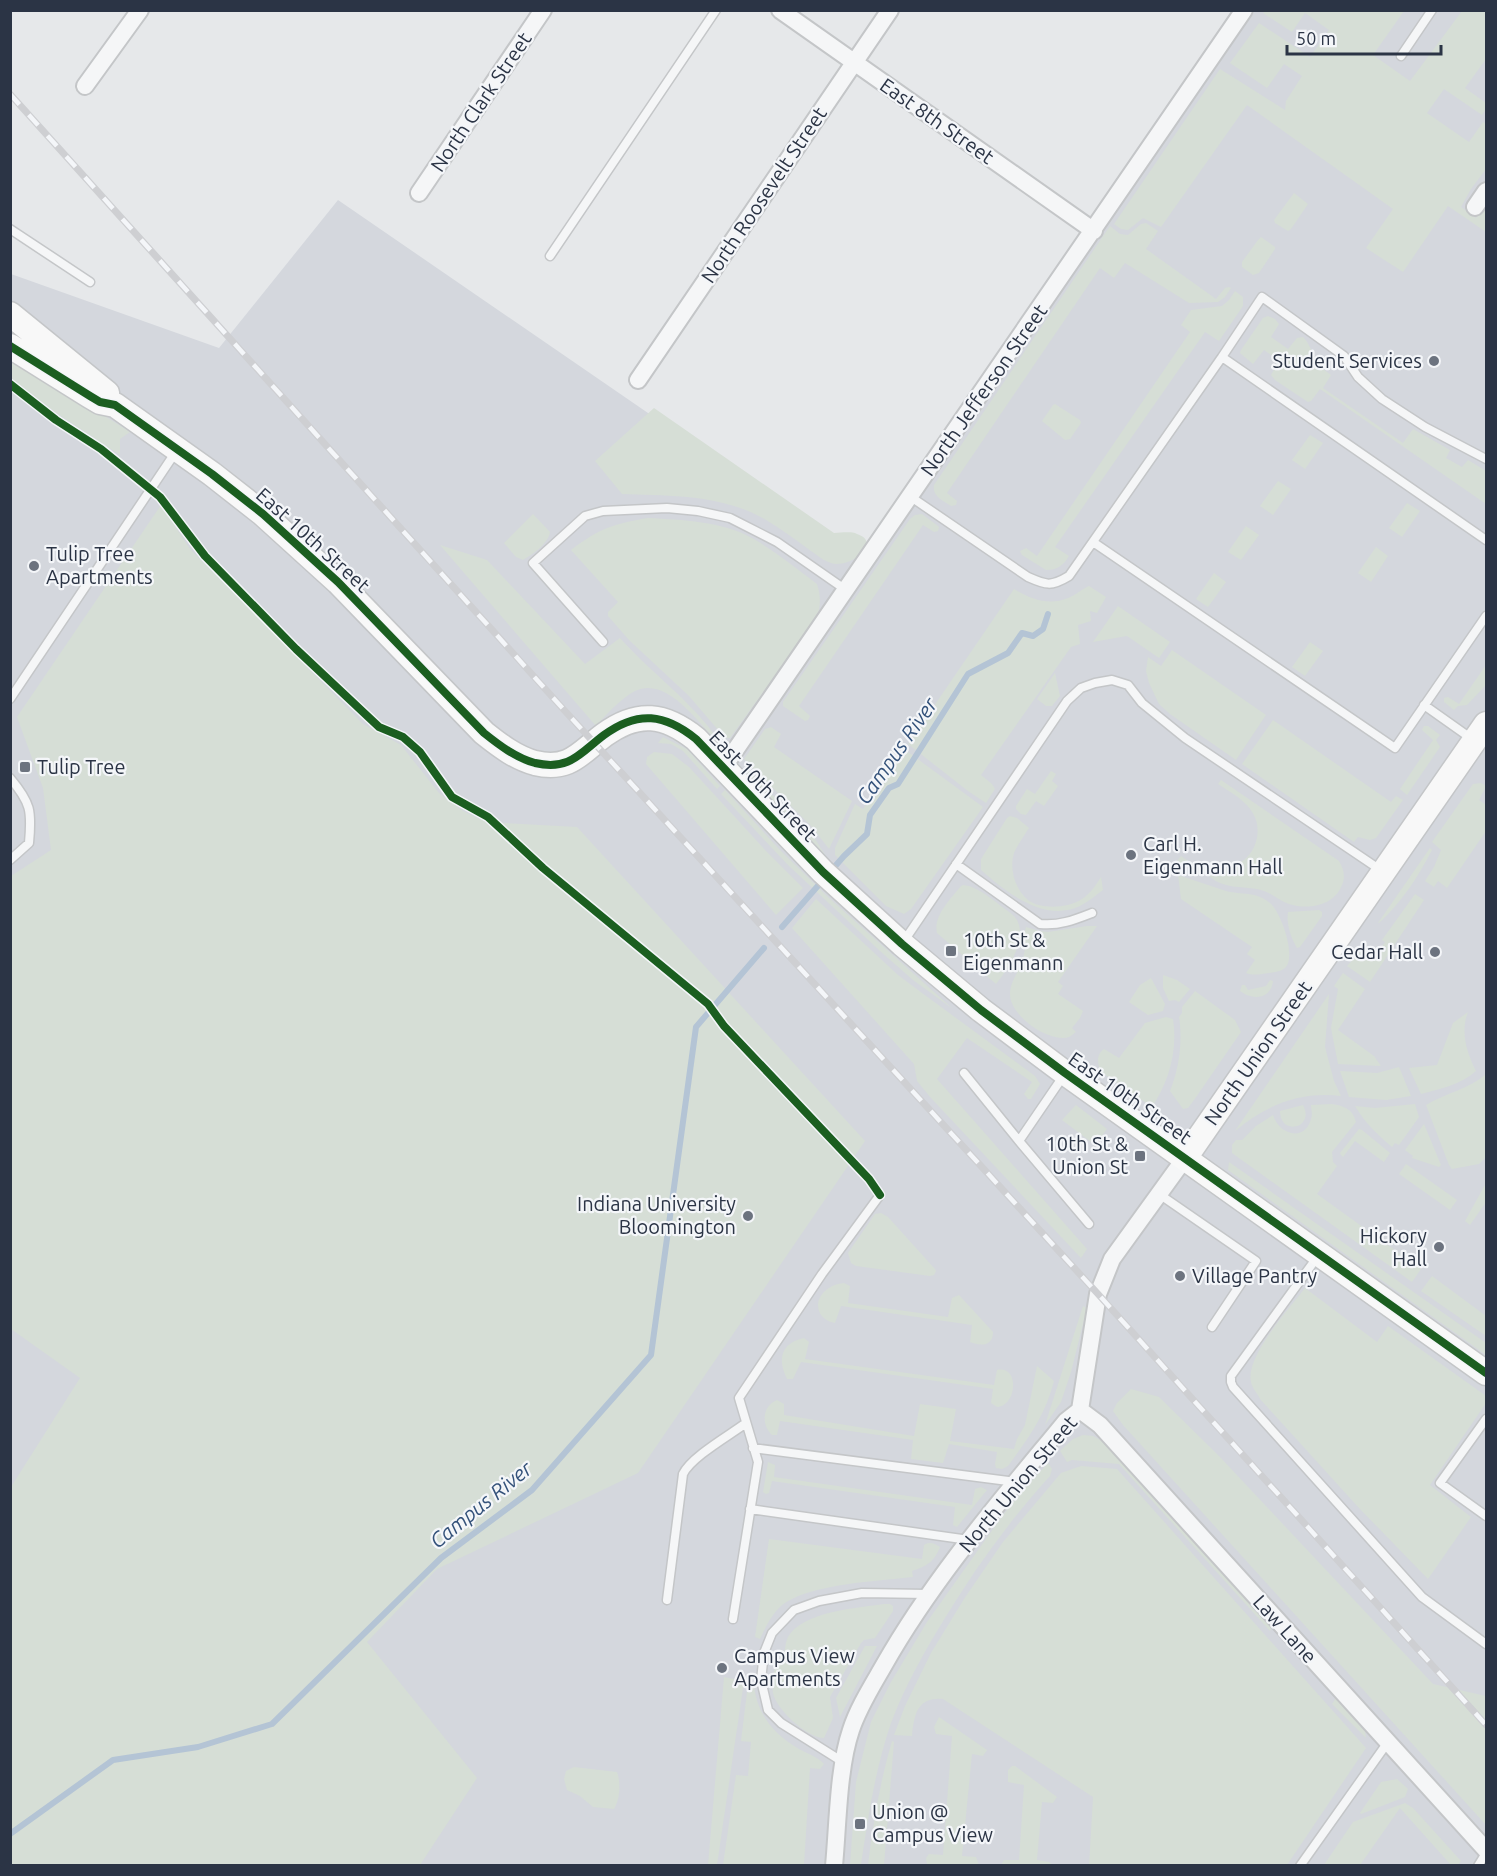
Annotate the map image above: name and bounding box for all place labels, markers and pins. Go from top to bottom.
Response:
place label: Student Services [1273,349,1422,372]
marker: Student Services [1427,354,1441,368]
place label: Tulip Tree Apartments [46,542,153,588]
marker: Tulip Tree Apartments [27,559,41,573]
place label: Tulip Tree [37,755,125,778]
marker: Tulip Tree [18,760,32,774]
place label: Carl H. Eigenmann Hall [1143,832,1283,878]
marker: Carl H. Eigenmann Hall [1124,848,1138,862]
place label: 10th St & Eigenmann [963,928,1063,974]
place label: Cedar Hall [1331,940,1423,963]
marker: 10th St & Eigenmann [944,944,958,958]
marker: Cedar Hall [1428,945,1442,959]
place label: 10th St & Union St [1046,1132,1128,1178]
marker: 10th St & Union St [1133,1149,1147,1163]
place label: Indiana University Bloomington [577,1192,736,1238]
marker: Indiana University Bloomington [741,1209,755,1223]
place label: Hickory Hall [1360,1224,1427,1270]
marker: Hickory Hall [1432,1240,1446,1254]
place label: Village Pantry [1192,1264,1317,1287]
marker: Village Pantry [1173,1269,1187,1283]
place label: Campus View Apartments [734,1644,855,1690]
marker: Campus View Apartments [715,1661,729,1675]
place label: Union @ Campus View [872,1800,993,1846]
marker: Union @ Campus View [853,1817,867,1831]

